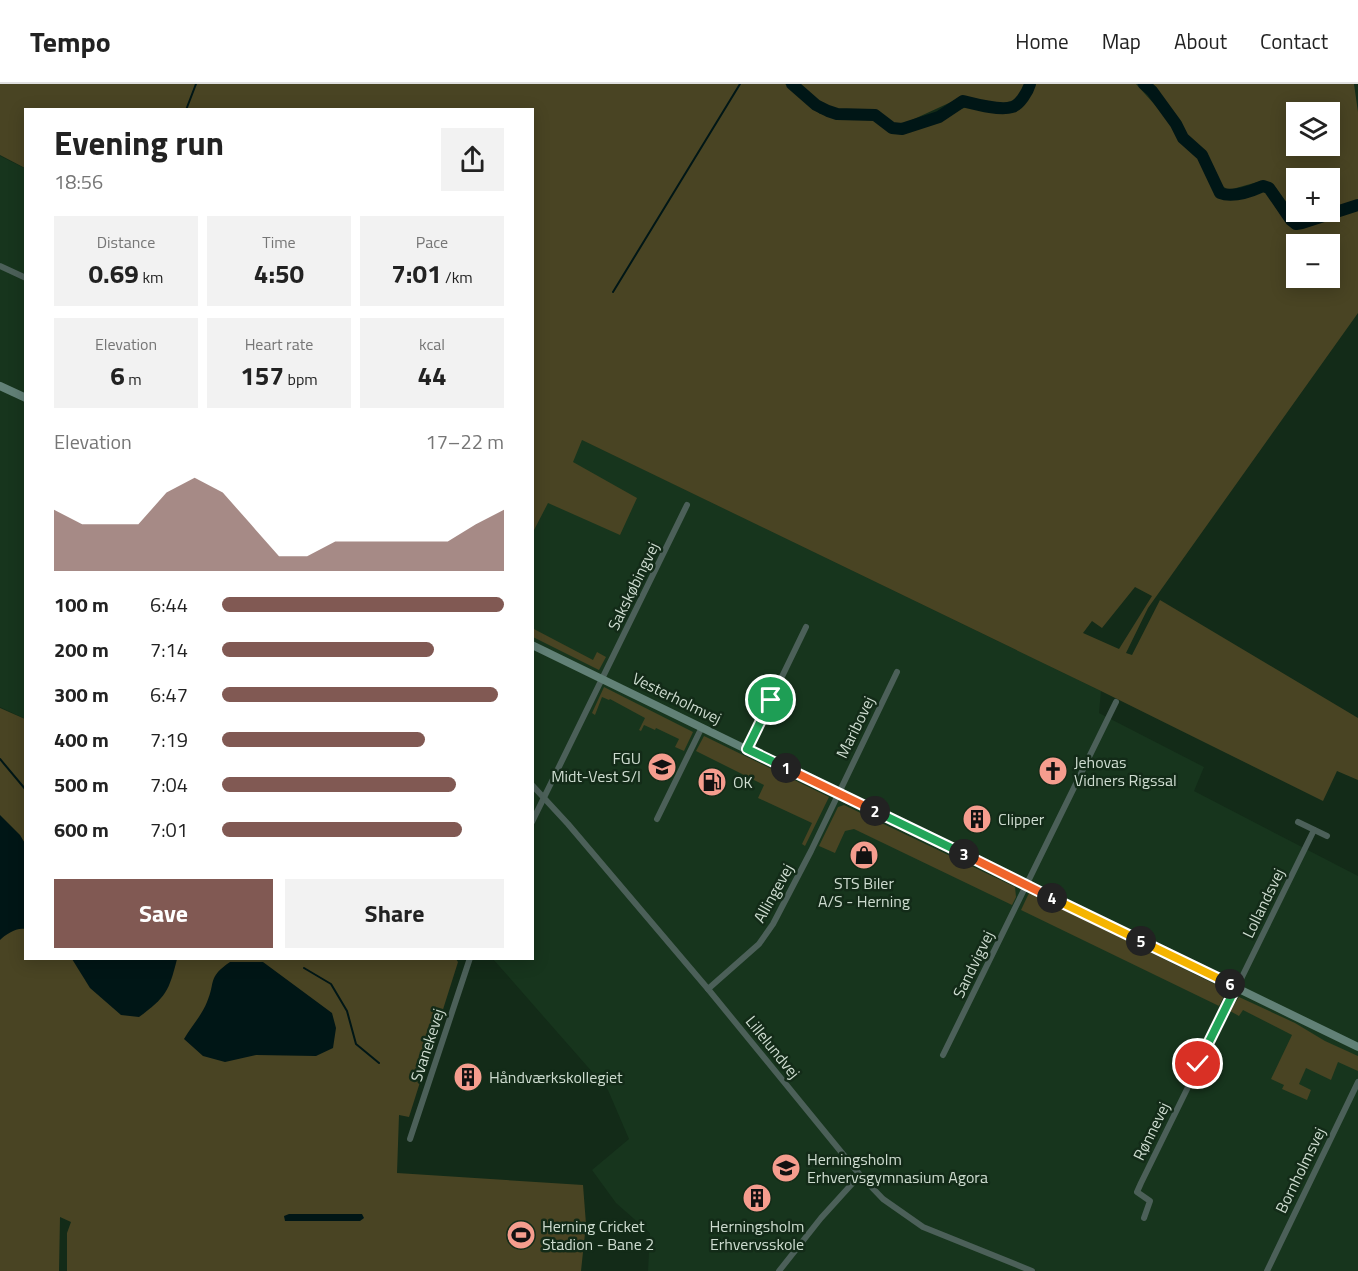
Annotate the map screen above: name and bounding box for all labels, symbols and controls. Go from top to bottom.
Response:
text: Tempo [30,20,111,63]
text: Home [1015,25,1069,57]
text: Map [1102,25,1141,57]
text: About [1174,25,1227,57]
text: Contact [1260,25,1328,57]
map controls [1286,102,1340,288]
button: layers [1286,102,1340,156]
text: Evening run [54,118,224,168]
button: share [441,128,504,191]
text: 18:56 [54,166,103,197]
button: + [1286,168,1340,222]
text: Distance [97,230,155,254]
text: Time [262,230,296,254]
text: Pace [416,230,448,254]
button: − [1286,234,1340,288]
text: 0.69 [89,254,139,293]
text: 4:50 [254,254,304,293]
text: 7:01 [391,254,442,293]
text: km [139,265,163,289]
text: /km [442,265,473,289]
text: Elevation [95,332,157,356]
text: Heart rate [245,332,313,356]
text: kcal [419,332,445,356]
text: 6 [110,356,125,395]
text: 157 [240,356,284,395]
text: 44 [417,356,447,395]
text: m [125,367,142,391]
text: bpm [284,367,318,391]
text: Elevation [54,426,132,457]
text: 17–22 m [425,426,504,457]
street label: Sakskøbingvej [601,538,665,634]
text: 100 m [54,589,109,620]
text: 6:44 [150,589,188,620]
text: 200 m [54,634,109,665]
text: 7:14 [150,634,188,665]
street label: Vesterholmvej [628,666,726,730]
pin [745,674,796,725]
text: 300 m [54,679,109,710]
text: 6:47 [150,679,188,710]
icon: arrive [754,683,787,716]
street label: Maribovej [830,692,880,762]
text: 400 m [54,724,109,755]
text: 7:19 [150,724,188,755]
place label: FGU Midt-Vest S/I [551,746,641,788]
place label: Jehovas Vidners Rigssal [1074,750,1177,792]
school or university icon: FGU Midt-Vest S/I [646,751,678,783]
pin: 1 [771,753,801,783]
church icon: Jehovas Vidners Rigssal [1037,755,1069,787]
text: 1 [782,756,790,780]
fuel station icon: OK [696,766,728,798]
text: 500 m [54,769,109,800]
text: 7:04 [150,769,188,800]
place label: OK [733,770,753,794]
pin: 2 [860,796,890,826]
text: 2 [871,799,879,823]
building icon: Clipper [961,803,993,835]
place label: Clipper [998,807,1045,831]
text: 600 m [54,814,109,845]
text: 7:01 [150,814,188,845]
shop icon: STS Biler A/S - Herning [848,839,880,871]
pin: 3 [949,839,979,869]
text: 3 [960,842,968,866]
street label: Allingevej [747,859,799,927]
street label: Lollandsvej [1236,864,1290,942]
place label: STS Biler A/S - Herning [818,871,910,913]
button: Save [54,879,273,948]
button: Share [285,879,504,948]
pin: 4 [1037,883,1067,913]
text: 4 [1048,886,1056,910]
street label: Sandvigvej [946,926,1000,1002]
pin: 5 [1126,926,1156,956]
text: 5 [1137,929,1145,953]
pin: 6 [1215,969,1245,999]
text: 6 [1226,972,1234,996]
street label: Svanekevej [404,1005,450,1085]
street label: Lillelundvej [740,1010,806,1084]
pin [1172,1038,1223,1089]
icon: check [1181,1047,1214,1080]
building icon: Håndværkskollegiet [452,1061,484,1093]
place label: Håndværkskollegiet [489,1065,623,1089]
street label: Rønnevej [1127,1098,1175,1164]
street label: Bornholmsvej [1269,1123,1331,1217]
place label: Herningsholm Erhvervsgymnasium Agora [807,1147,988,1189]
school or university icon: Herningsholm Erhvervsgymnasium Agora [770,1152,802,1184]
building icon: Herningsholm Erhvervsskole [741,1182,773,1214]
place label: Herning Cricket Stadion - Bane 2 [542,1214,654,1256]
place label: Herningsholm Erhvervsskole [710,1214,804,1256]
sports icon: Herning Cricket Stadion - Bane 2 [505,1219,537,1251]

